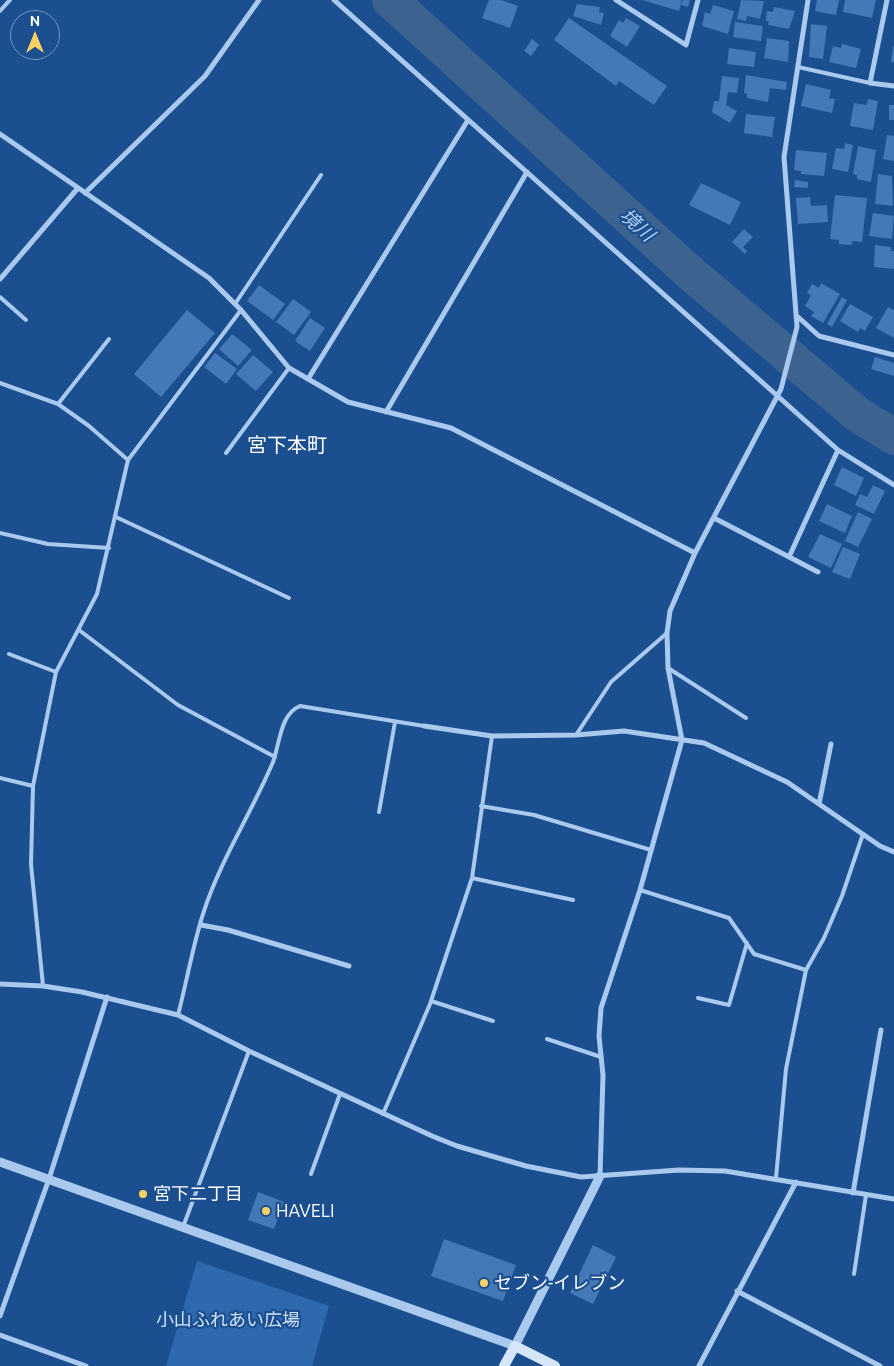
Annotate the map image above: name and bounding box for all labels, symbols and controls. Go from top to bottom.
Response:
north arrow [10,10,60,60]
text: N [30,13,40,29]
water label: 境川 [615,204,659,246]
district label: 宮下本町 [247,433,327,457]
place label: 宮下二丁目 [153,1183,243,1205]
marker: 宮下二丁目 [137,1188,149,1200]
place label: HAVELI [276,1200,335,1222]
marker: HAVELI [260,1205,272,1217]
place label: セブン-イレブン [494,1272,625,1294]
marker: セブン-イレブン [478,1277,490,1289]
park label: 小山ふれあい広場 [156,1309,300,1331]

